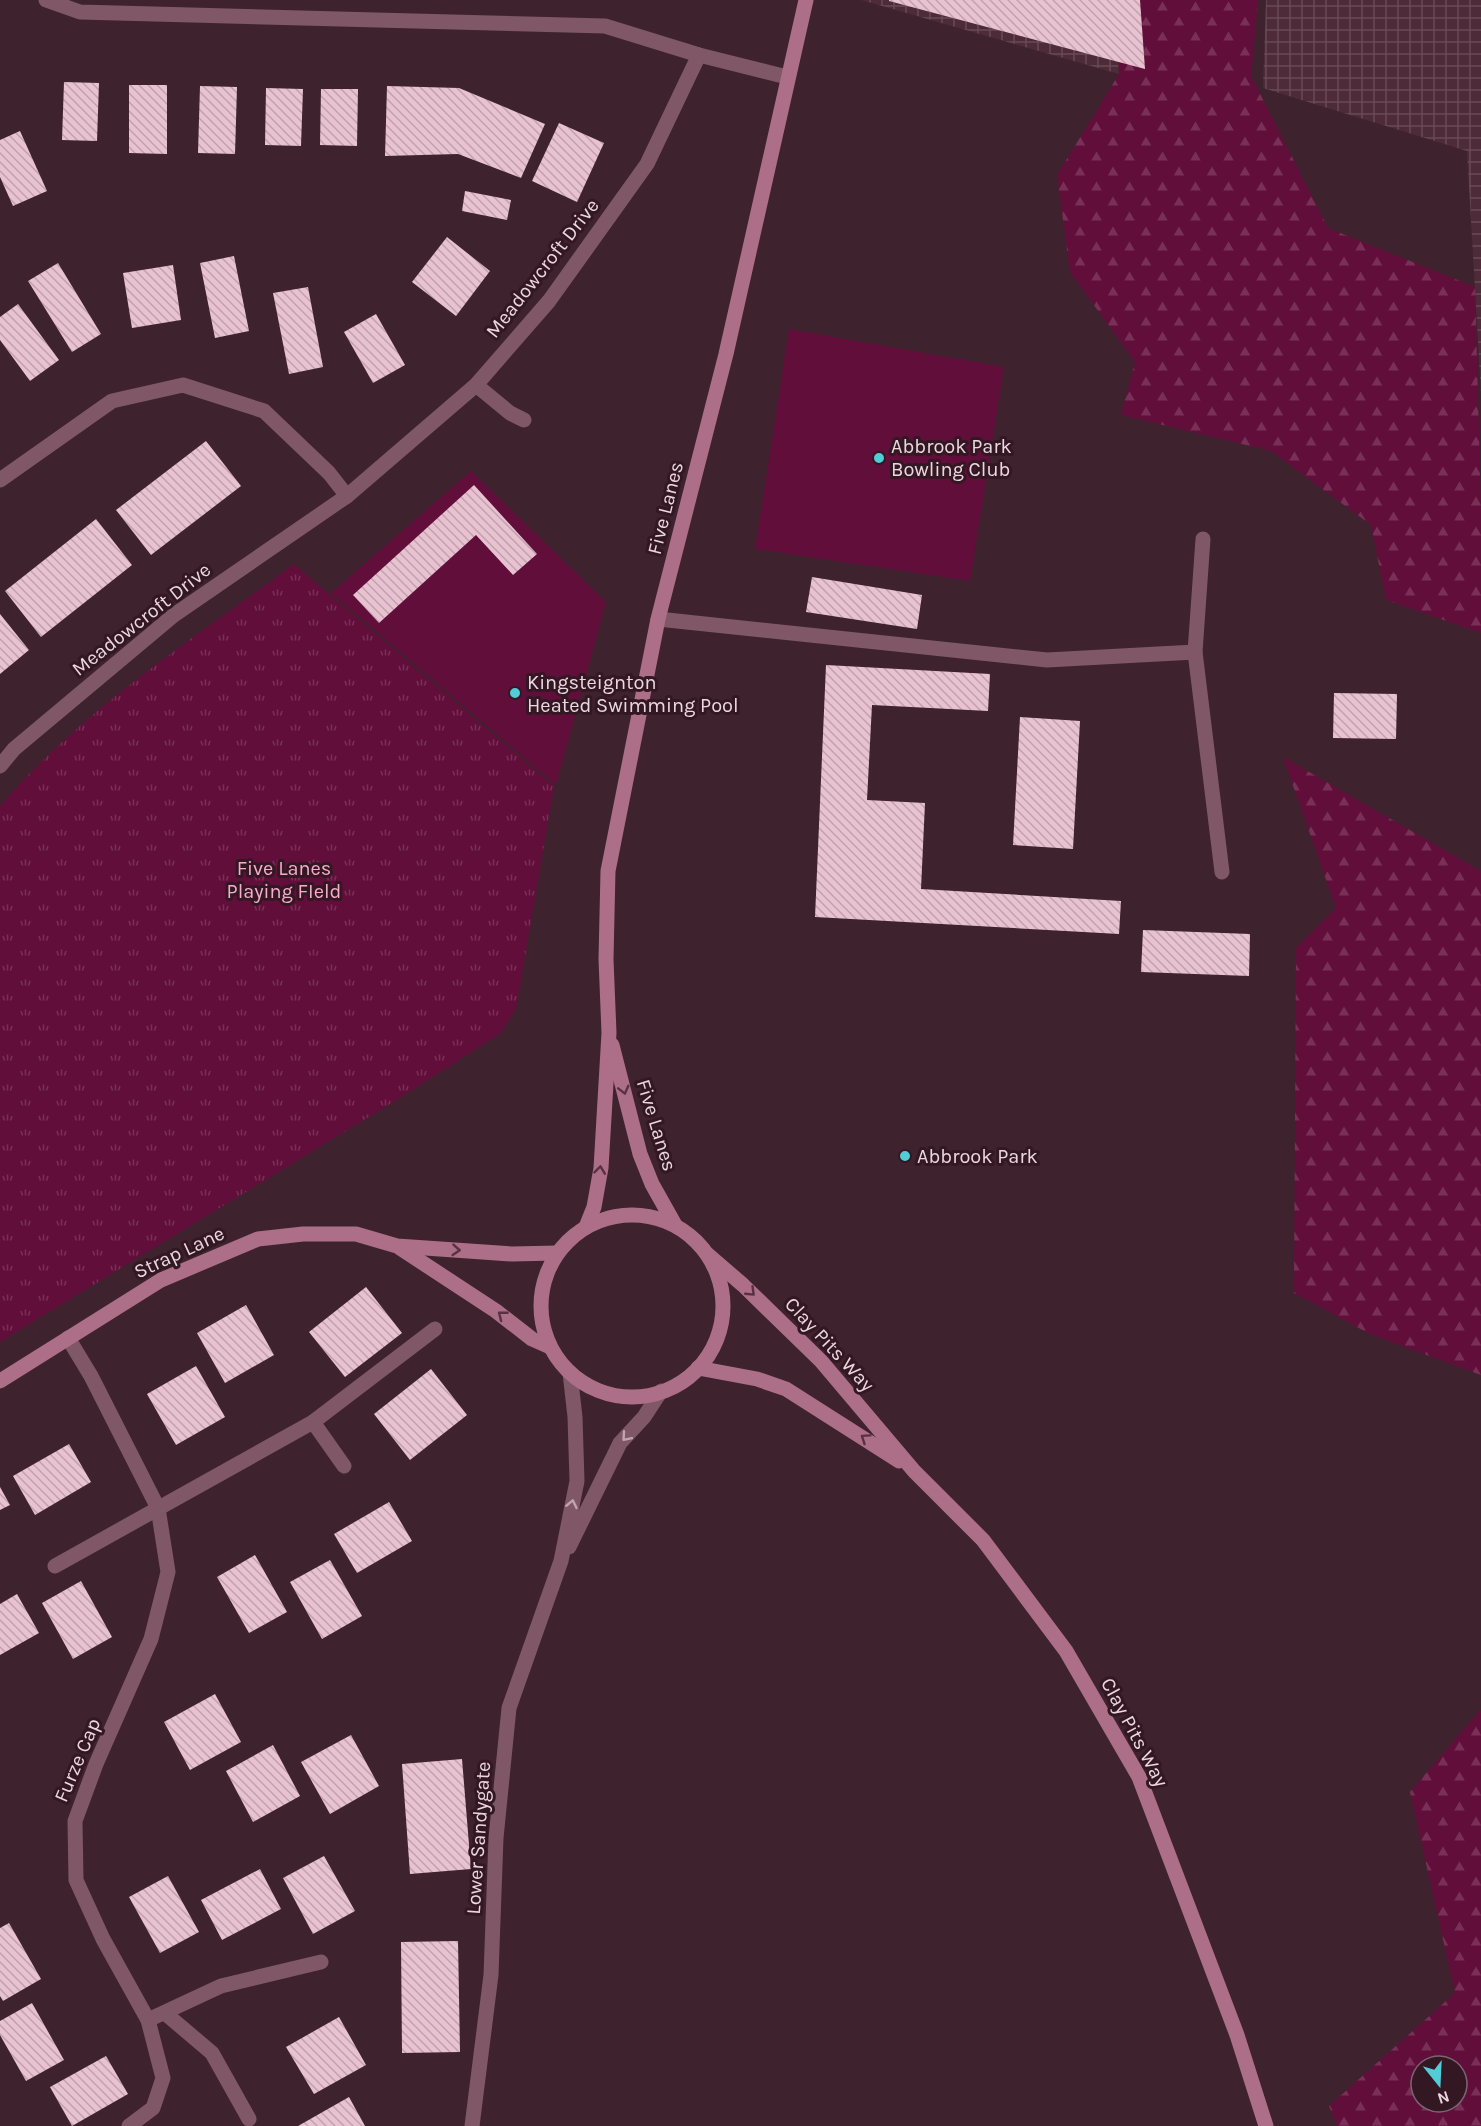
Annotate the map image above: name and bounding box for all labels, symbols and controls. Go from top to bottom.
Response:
street label: Meadowcroft Drive [481,194,604,342]
place label: Abbrook Park Bowling Club [891,435,1012,481]
marker: Abbrook Park Bowling Club [872,451,886,465]
street label: Five Lanes [643,459,688,557]
street label: Meadowcroft Drive [67,558,215,681]
place label: Kingsteignton Heated Swimming Pool [527,671,739,717]
marker: Kingsteignton Heated Swimming Pool [508,686,522,700]
park label: Five Lanes Playing FIeld [227,857,341,903]
street label: Five Lanes [632,1076,681,1174]
one-way arrow [616,1085,629,1095]
place label: Abbrook Park [917,1145,1038,1168]
marker: Abbrook Park [898,1149,912,1163]
one-way arrow [594,1166,606,1175]
street label: Strap Lane [130,1222,228,1283]
one-way arrow [451,1244,460,1257]
one-way arrow [744,1285,755,1296]
street label: Clay Pits Way [780,1293,879,1396]
one-way arrow [497,1312,508,1323]
one-way arrow [622,1430,633,1441]
one-way arrow [861,1434,871,1446]
one-way arrow [565,1499,578,1509]
street label: Clay Pits Way [1096,1674,1173,1791]
street label: Furze Cap [50,1715,105,1806]
street label: Lower Sandygate [462,1761,495,1915]
north arrow [1409,2054,1469,2114]
text: N [1435,2087,1452,2109]

